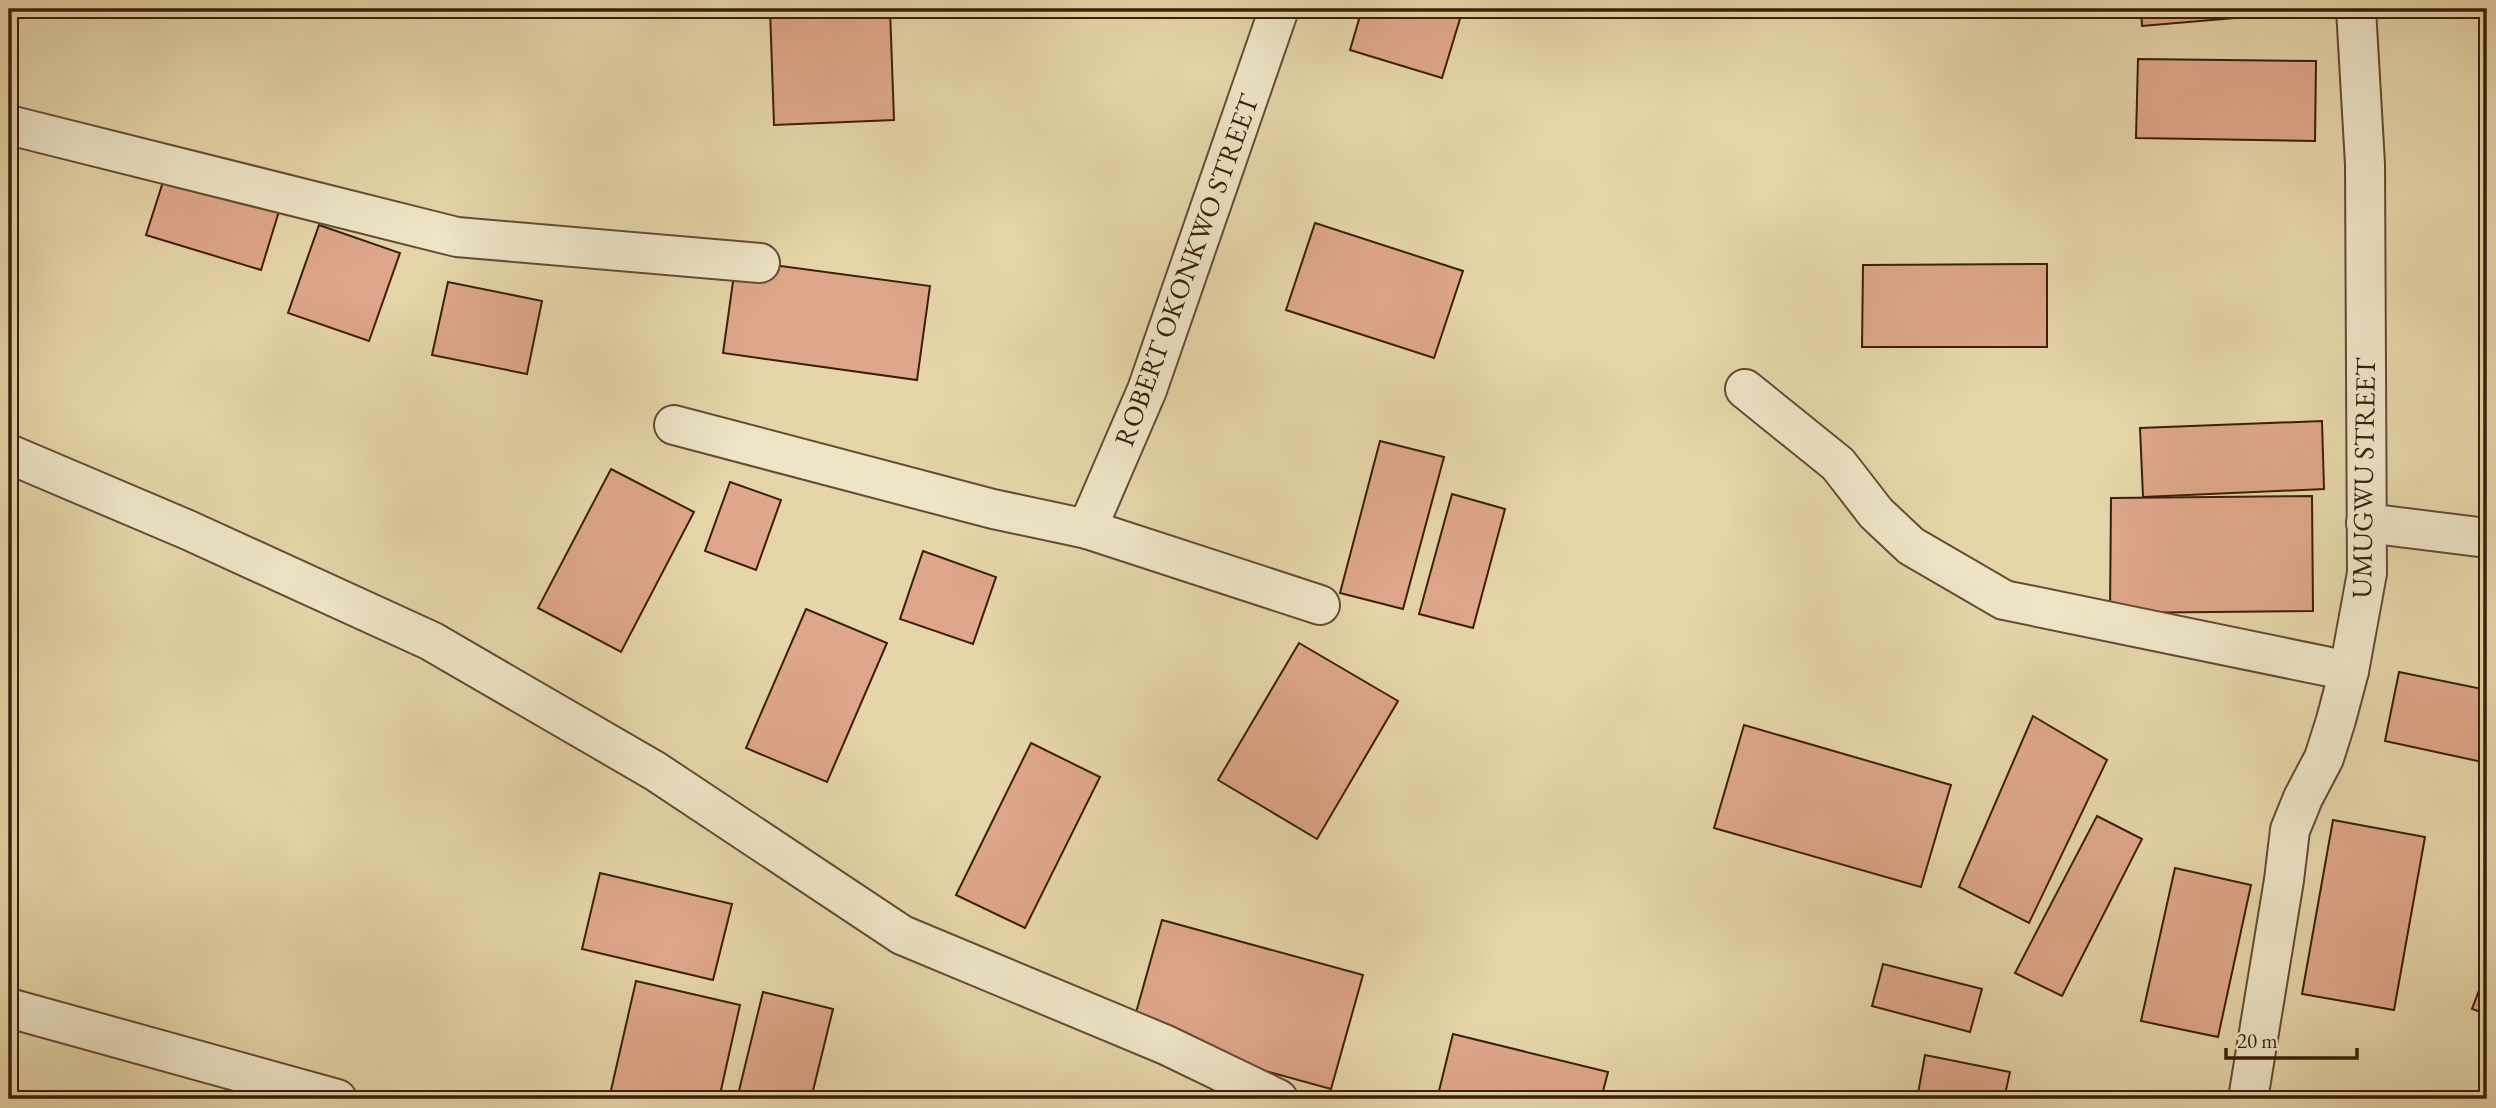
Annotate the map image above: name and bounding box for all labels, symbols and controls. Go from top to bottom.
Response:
street label: ROBERT OKONKWO STREET [1105,89,1267,451]
street label: UMUGWU STREET [2343,357,2383,599]
scale bar [2226,1017,2358,1061]
text: 20 m [2237,1027,2278,1054]

